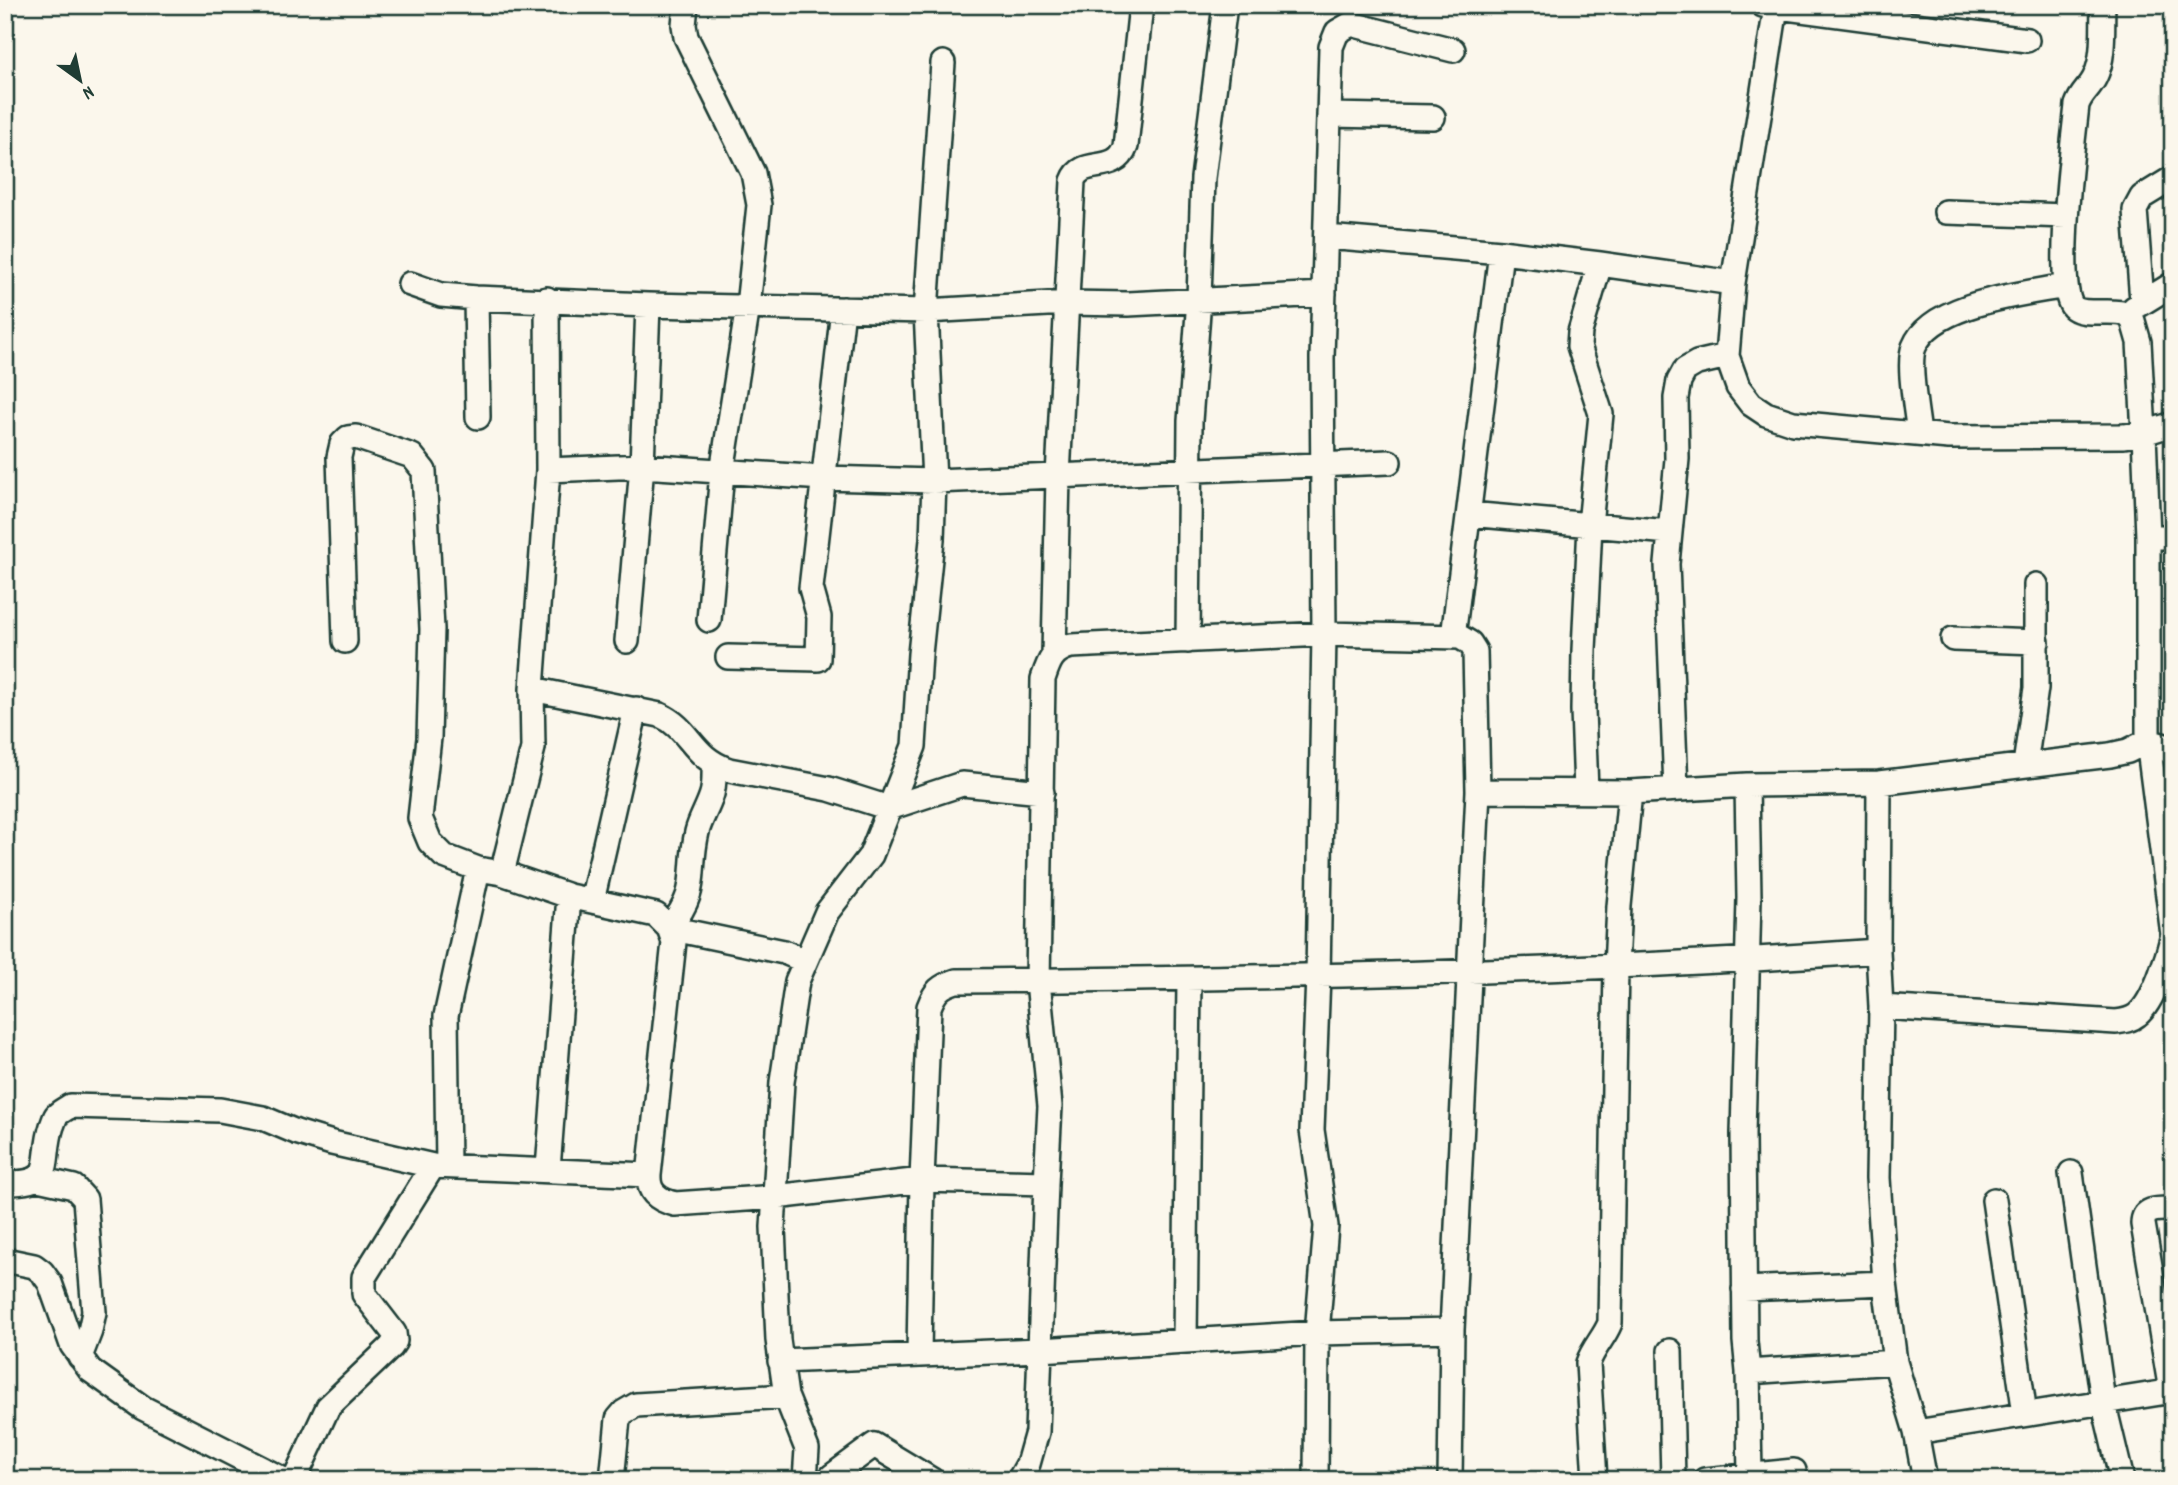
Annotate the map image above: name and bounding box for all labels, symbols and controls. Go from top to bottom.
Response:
north arrow [46,46,116,116]
text: N [76,77,99,105]

